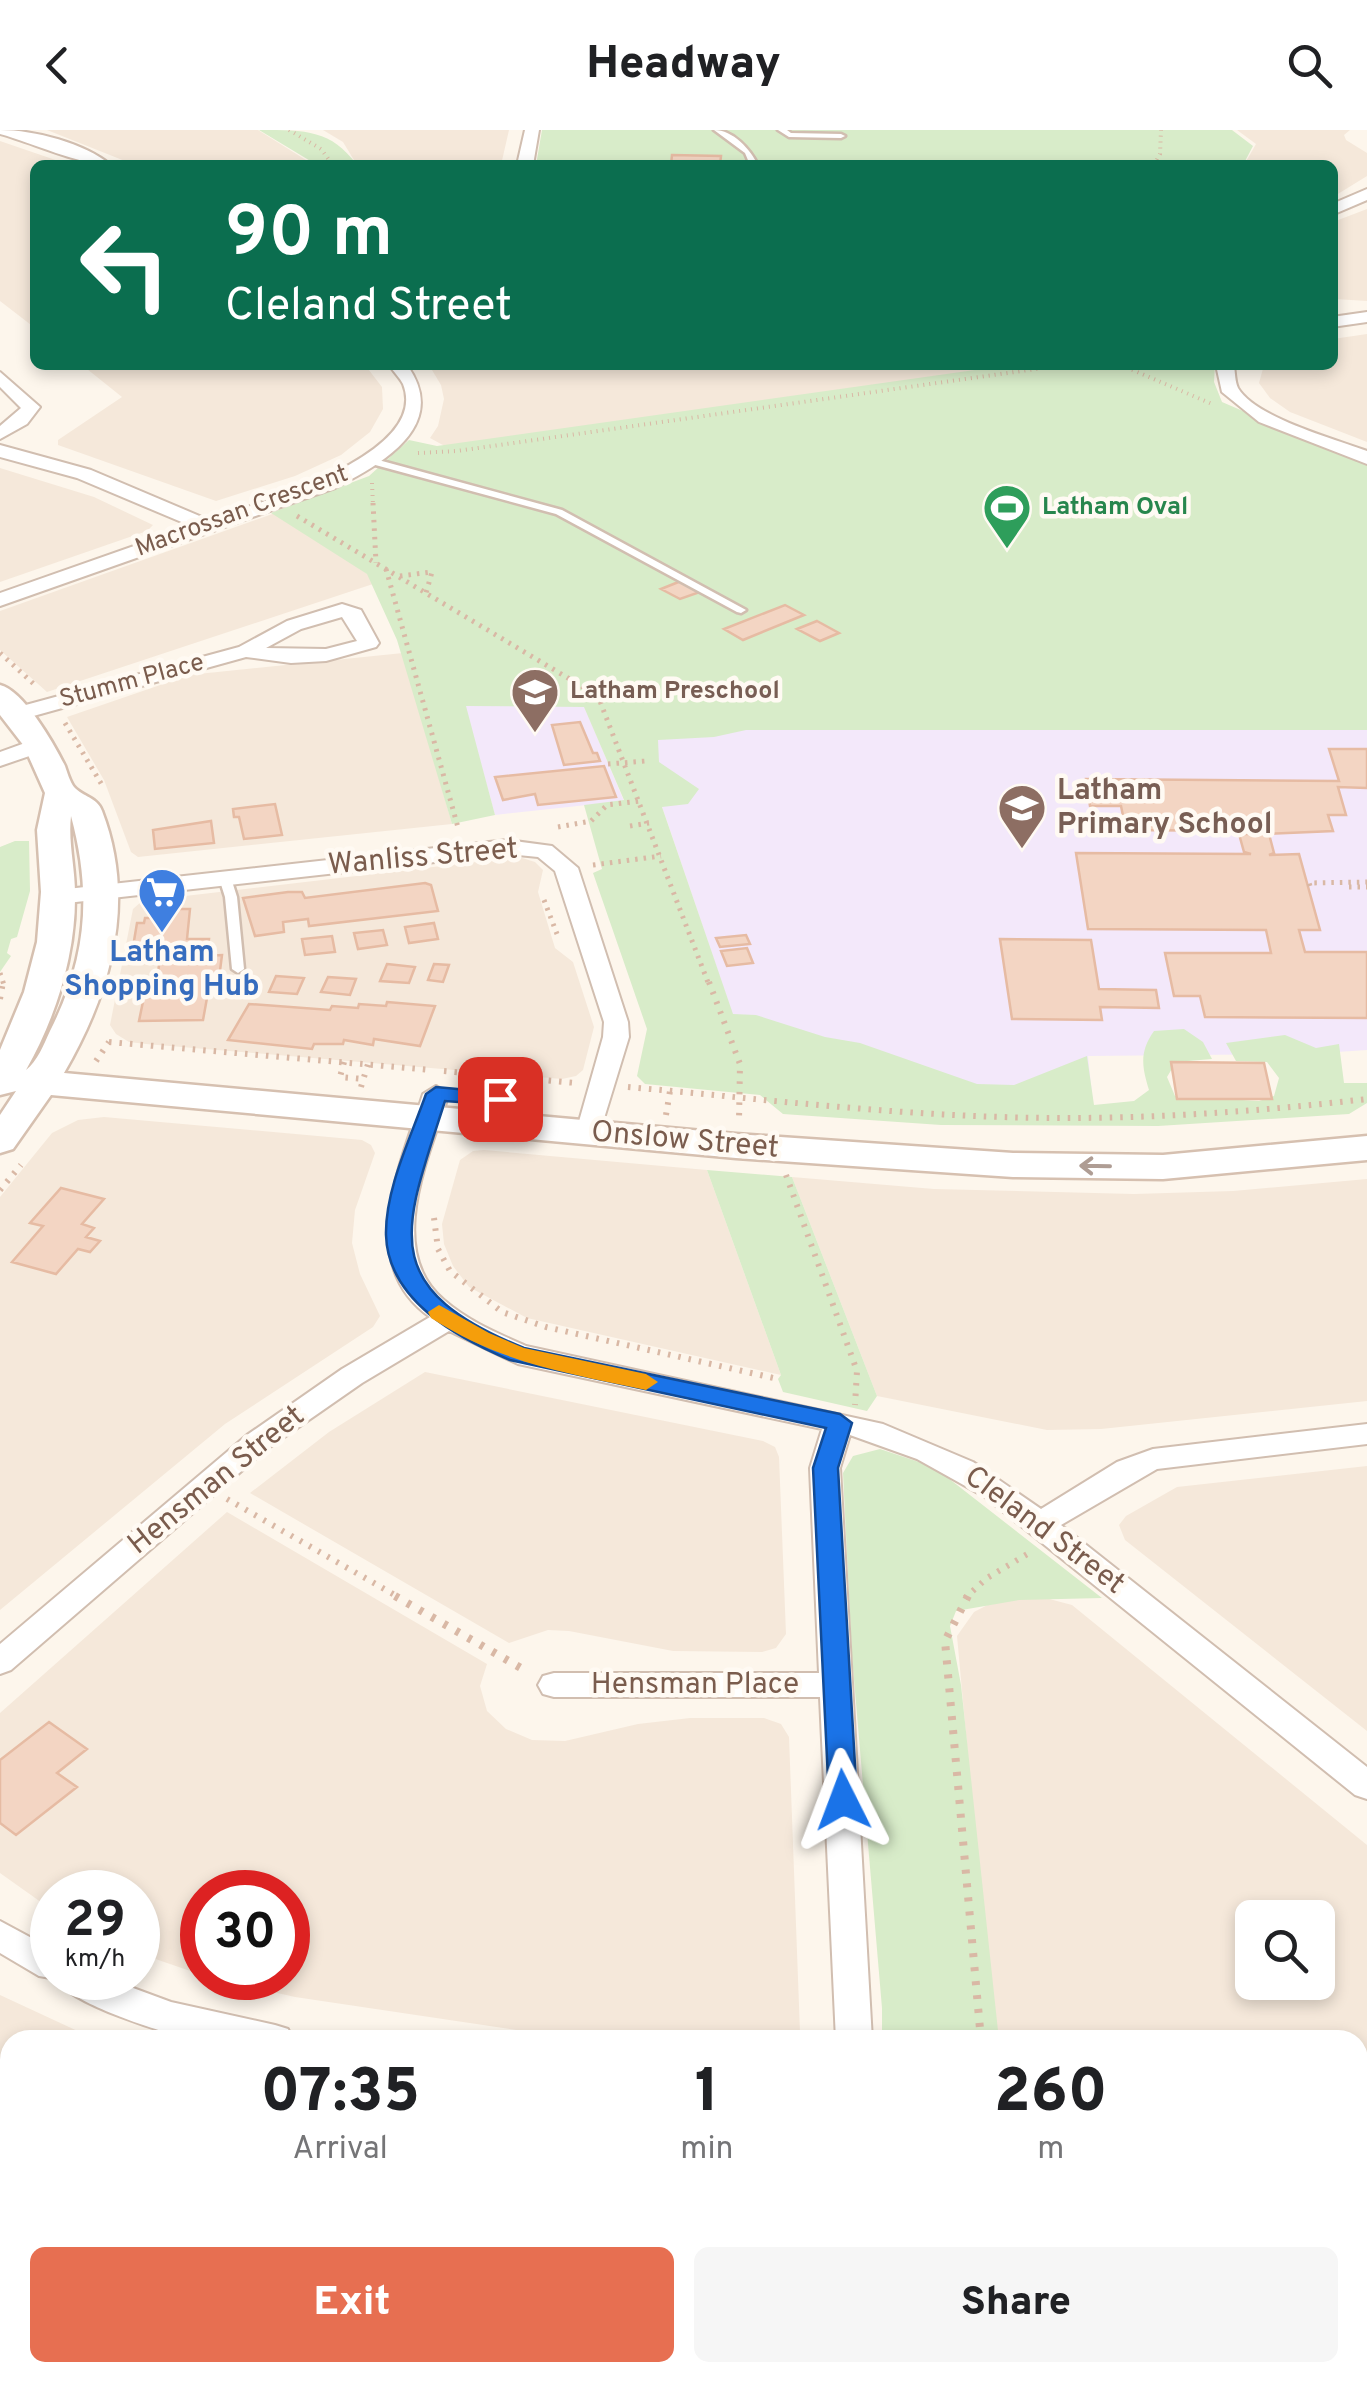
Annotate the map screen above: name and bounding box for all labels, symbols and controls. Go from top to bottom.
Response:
text: Headway [586,37,781,94]
icon: back [30,38,85,93]
icon: search [1282,38,1337,93]
text: 90 m [225,192,393,281]
icon: left [60,200,190,330]
text: Cleland Street [225,279,512,336]
street label: Macrossan Crescent [131,459,353,565]
sports icon: Latham Oval [981,482,1033,550]
place label: Latham Oval [1042,492,1188,524]
street label: Stumm Place [56,647,208,717]
school or university icon: Latham Preschool [509,666,561,734]
place label: Latham Preschool [570,676,780,708]
place label: Latham Primary School [1057,773,1272,844]
school or university icon: Latham Primary School [996,782,1048,850]
street label: Wanliss Street [326,831,520,885]
supermarket icon: Latham Shopping Hub [136,866,188,934]
place label: Latham Shopping Hub [64,935,260,1006]
pin [458,1057,543,1142]
icon: arrive [473,1072,528,1127]
street label: Onslow Street [590,1114,780,1168]
one-way arrow [1080,1156,1112,1176]
street label: Hensman Street [121,1398,313,1564]
street label: Cleland Street [956,1459,1132,1603]
street label: Hensman Place [591,1667,799,1704]
position arrow [791,1748,895,1852]
speed limit sign: 30 [180,1870,310,2000]
text: 29 [64,1891,126,1954]
map controls [1235,1900,1335,2000]
button: search [1235,1900,1335,2000]
text: km/h [65,1944,125,1976]
text: 07:35 [260,2057,420,2133]
text: 1 [695,2057,719,2133]
text: 260 [994,2057,1108,2133]
text: Arrival [292,2130,388,2170]
text: min [680,2130,734,2170]
text: m [1037,2130,1064,2170]
button: Exit [30,2247,674,2362]
button: Share [694,2247,1338,2362]

